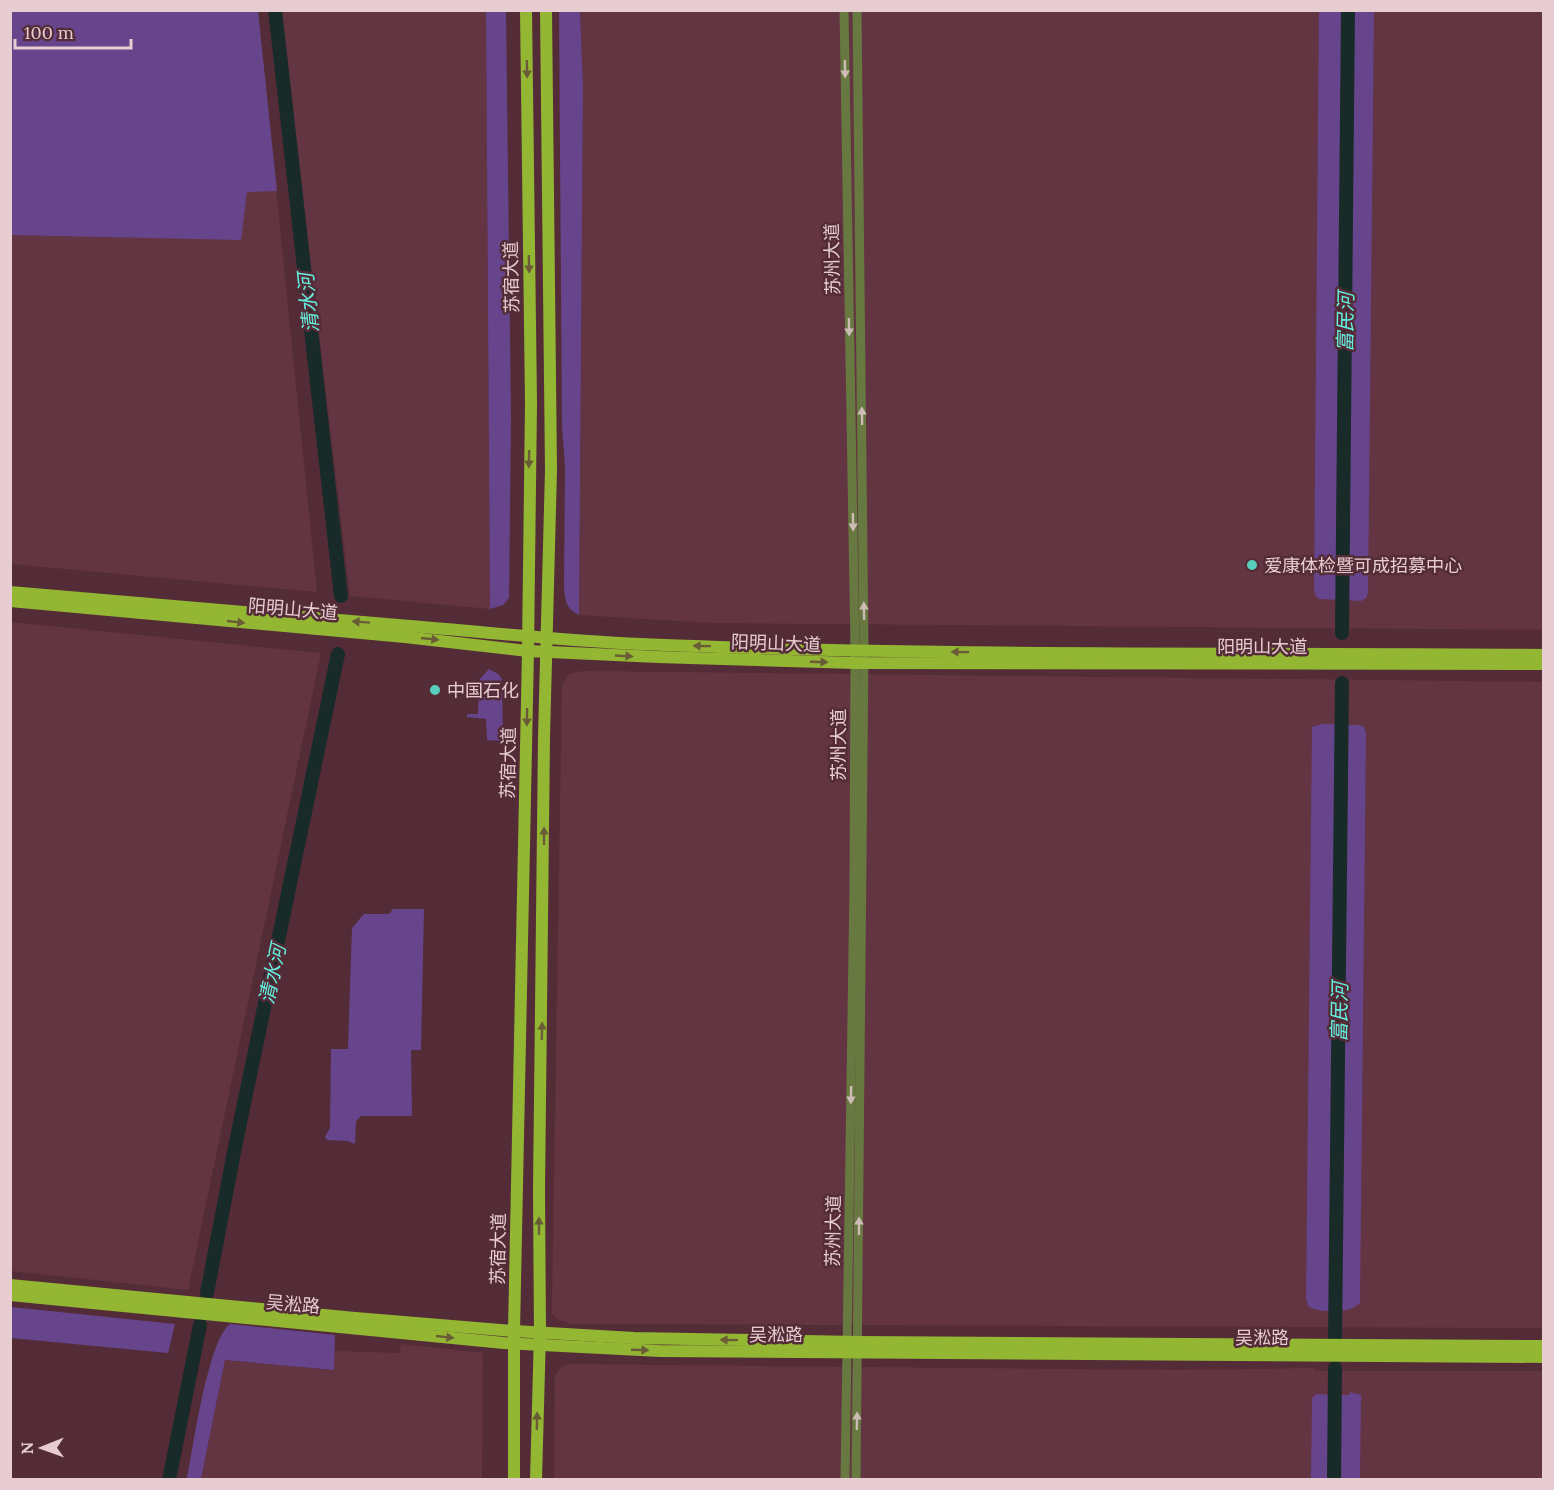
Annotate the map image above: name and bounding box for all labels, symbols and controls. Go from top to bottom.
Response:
scale bar [15,12,130,50]
text: 100 m [24,21,74,44]
one-way arrow [522,59,532,78]
one-way arrow [840,59,850,78]
street label: 苏州大道 [820,223,844,295]
street label: 苏宿大道 [499,241,523,313]
one-way arrow [524,254,534,273]
water label: 清水河 [292,268,324,334]
water label: 富民河 [1332,288,1358,352]
one-way arrow [845,317,854,336]
one-way arrow [857,407,866,426]
one-way arrow [524,449,534,468]
one-way arrow [848,512,858,531]
place label: 爱康体检暨可成招募中心 [1264,554,1462,577]
marker: 爱康体检暨可成招募中心 [1245,558,1259,572]
street label: 阳明山大道 [247,594,339,624]
one-way arrow [859,602,869,621]
one-way arrow [227,617,246,627]
one-way arrow [352,617,371,627]
street label: 阳明山大道 [731,630,821,656]
one-way arrow [421,634,440,644]
street label: 阳明山大道 [1217,635,1307,658]
one-way arrow [693,641,712,651]
one-way arrow [951,647,970,657]
one-way arrow [615,651,634,660]
one-way arrow [810,657,829,667]
place label: 中国石化 [447,679,519,702]
marker: 中国石化 [428,683,442,697]
one-way arrow [522,707,531,726]
street label: 苏州大道 [827,709,850,781]
street label: 苏宿大道 [496,727,520,799]
one-way arrow [539,827,549,846]
water label: 清水河 [254,938,291,1006]
water label: 富民河 [1326,978,1352,1042]
one-way arrow [537,1022,547,1041]
one-way arrow [846,1085,856,1104]
street label: 苏州大道 [821,1195,845,1267]
street label: 苏宿大道 [486,1213,510,1285]
one-way arrow [534,1217,544,1236]
one-way arrow [854,1217,864,1236]
street label: 吴淞路 [265,1290,321,1318]
street label: 吴淞路 [749,1323,803,1346]
street label: 吴淞路 [1235,1326,1289,1349]
one-way arrow [436,1332,455,1342]
one-way arrow [720,1335,739,1344]
one-way arrow [630,1345,649,1354]
one-way arrow [533,1412,542,1431]
one-way arrow [852,1412,862,1431]
north arrow [12,1418,72,1478]
text: N [17,1442,37,1455]

